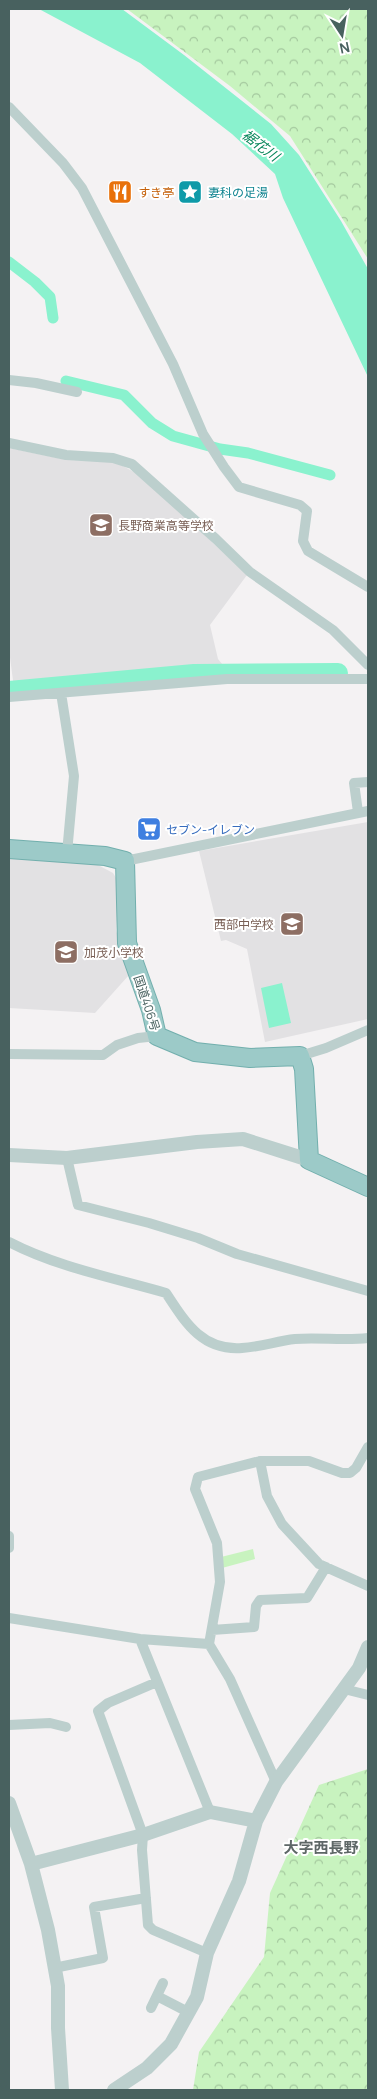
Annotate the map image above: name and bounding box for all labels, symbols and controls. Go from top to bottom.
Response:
north arrow [317,10,367,60]
text: N [338,38,352,59]
water label: 裾花川 [239,125,285,166]
restaurant icon: すき亭 [107,179,133,205]
place icon: 妻科の足湯 [177,179,203,205]
place label: すき亭 [138,184,174,201]
place label: 妻科の足湯 [208,184,268,201]
school or university icon: 長野商業高等学校 [88,512,114,538]
place label: 長野商業高等学校 [118,517,214,534]
supermarket icon: セブン-イレブン [136,816,162,842]
place label: セブン-イレブン [166,821,255,838]
school or university icon: 西部中学校 [279,911,305,937]
place label: 西部中学校 [214,916,274,933]
school or university icon: 加茂小学校 [53,939,79,965]
place label: 加茂小学校 [84,944,144,961]
street label: 国道406号 [130,973,164,1033]
district label: 大字西長野 [283,1837,359,1858]

